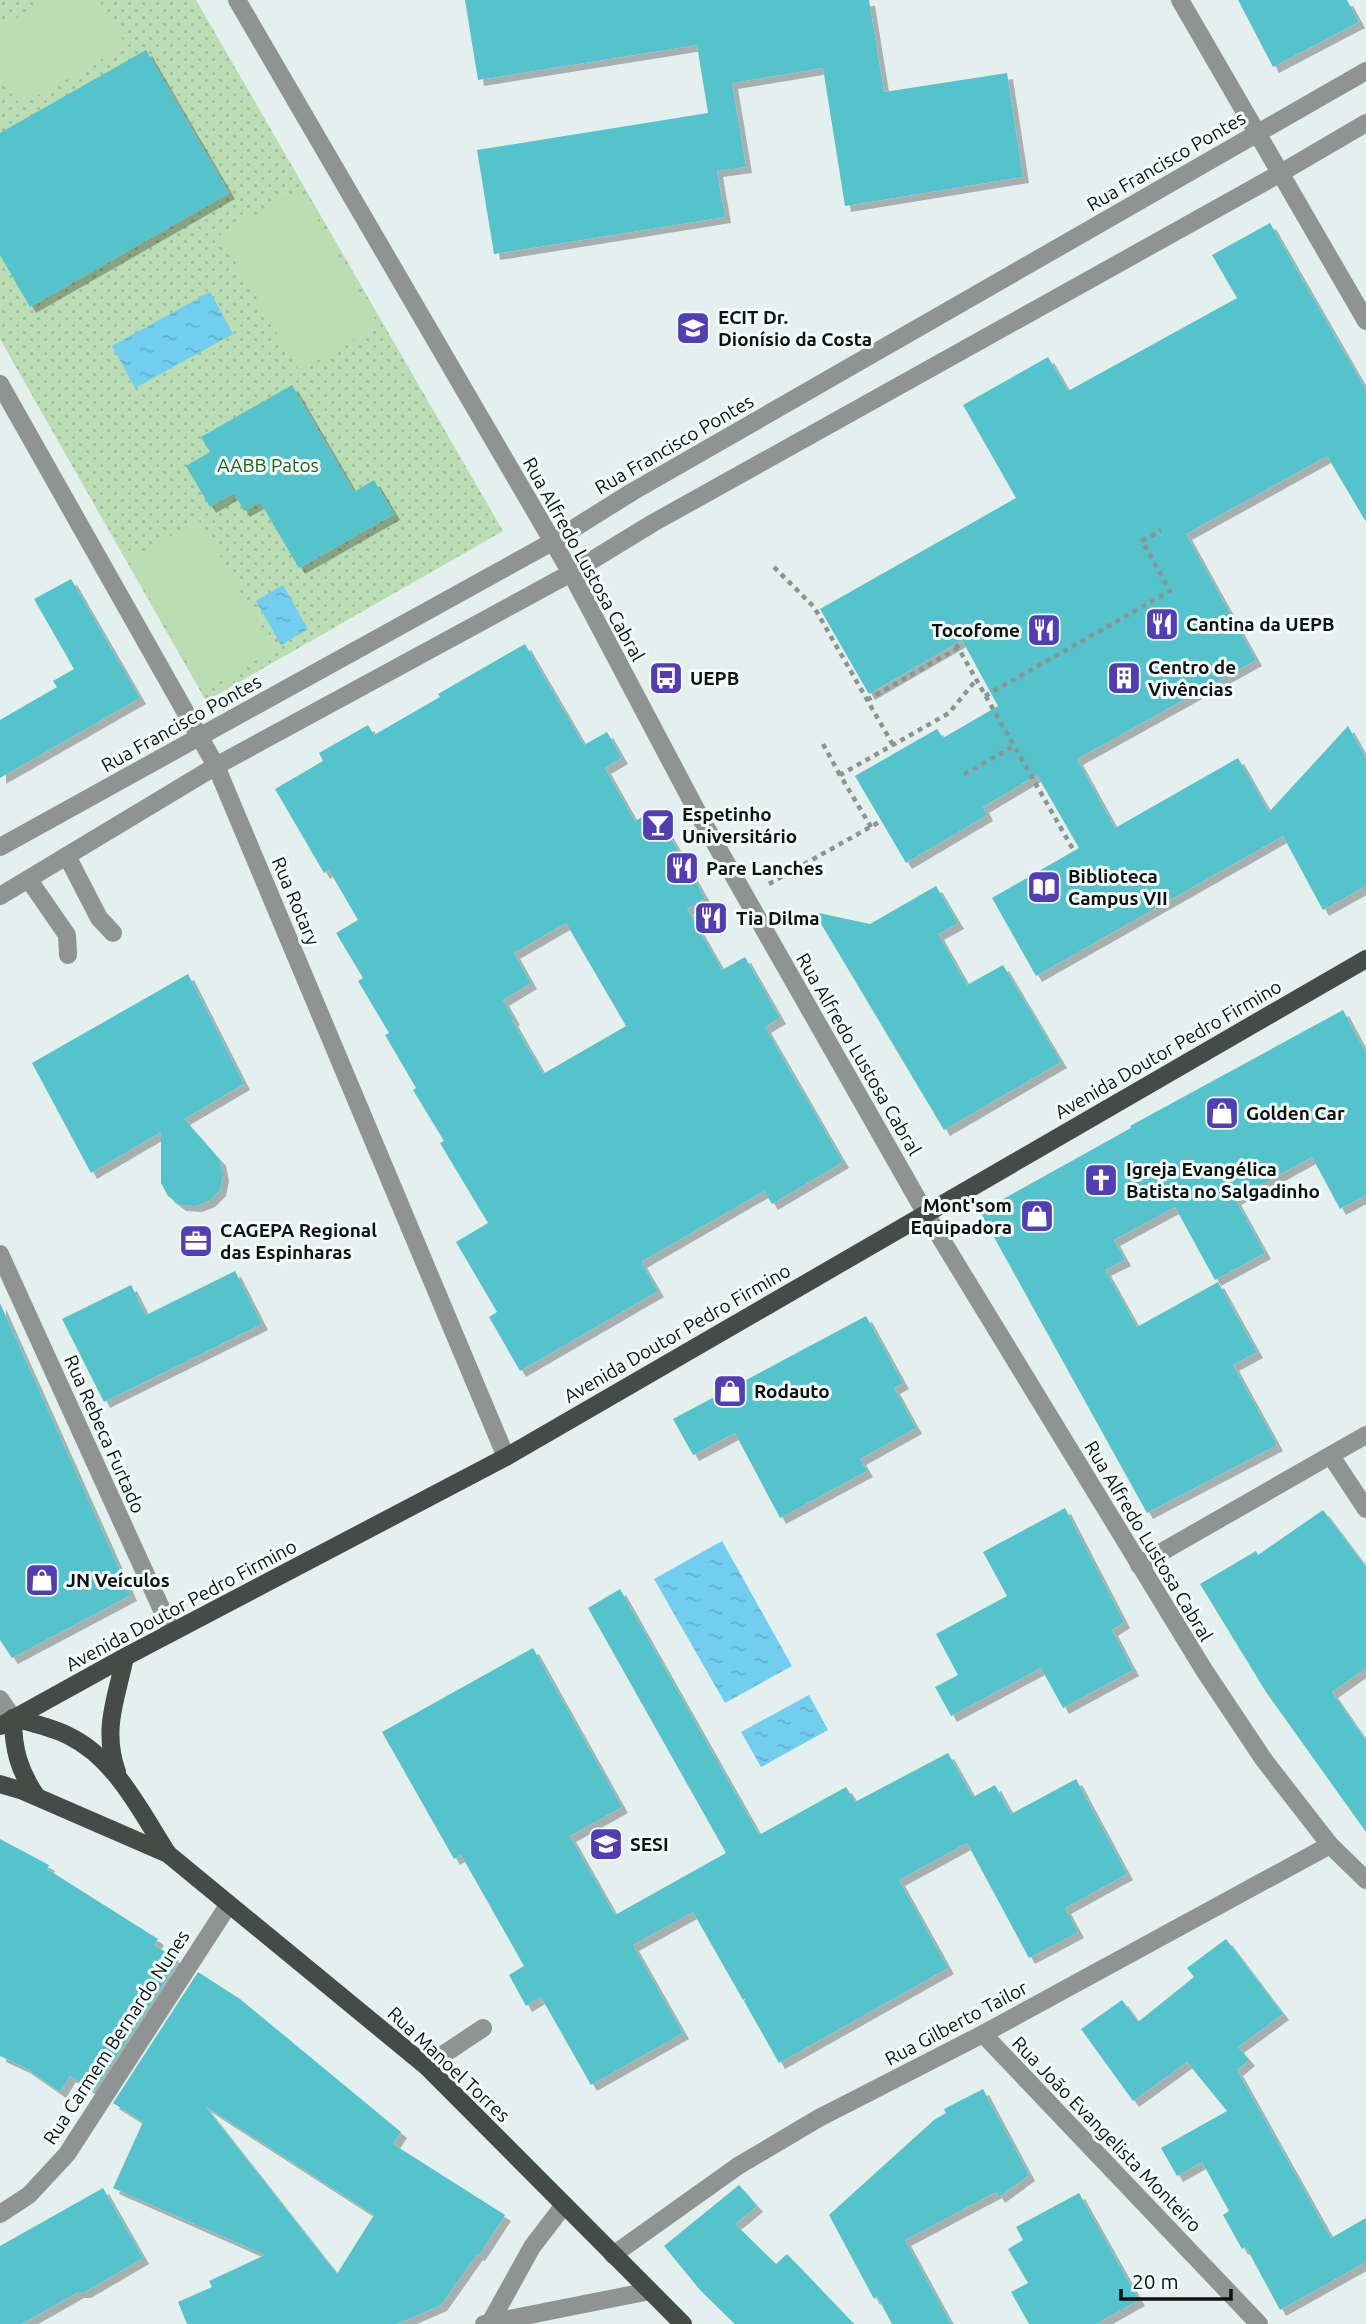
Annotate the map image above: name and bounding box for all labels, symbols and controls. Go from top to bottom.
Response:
street label: Rua Francisco Pontes [1083,107,1249,215]
place label: ECIT Dr. Dionísio da Costa [718,306,872,350]
school or university icon: ECIT Dr. Dionísio da Costa [674,309,712,347]
street label: Rua Francisco Pontes [591,390,757,498]
street label: Rua Alfredo Lustosa Cabral [519,453,649,665]
park label: AABB Patos [217,454,319,476]
restaurant icon: Cantina da UEPB [1143,605,1181,643]
restaurant icon: Tocofome [1025,611,1063,649]
place label: Cantina da UEPB [1186,613,1335,635]
place label: Tocofome [932,619,1020,641]
place label: Centro de Vivências [1148,656,1236,700]
bus stop icon: UEPB [647,659,685,697]
building icon: Centro de Vivências [1105,659,1143,697]
place label: UEPB [690,667,739,689]
street label: Rua Francisco Pontes [97,670,265,776]
place label: Espetinho Universitário [682,803,797,847]
bar icon: Espetinho Universitário [639,806,677,844]
restaurant icon: Pare Lanches [663,849,701,887]
street label: Rua Rotary [268,854,324,948]
place label: Pare Lanches [706,857,824,879]
place label: Biblioteca Campus VII [1068,865,1168,909]
library icon: Biblioteca Campus VII [1025,868,1063,906]
restaurant icon: Tia Dilma [692,899,730,937]
place label: Tia Dilma [736,907,820,929]
street label: Rua Alfredo Lustosa Cabral [792,949,926,1159]
street label: Avenida Doutor Pedro Firmino [1051,975,1285,1123]
shop icon: Golden Car [1203,1094,1241,1132]
place label: Golden Car [1246,1102,1345,1124]
place label: Igreja Evangélica Batista no Salgadinho [1126,1158,1320,1202]
church icon: Igreja Evangélica Batista no Salgadinho [1082,1161,1120,1199]
place label: Mont'som Equipadora [911,1194,1012,1238]
shop icon: Mont'som Equipadora [1018,1197,1056,1235]
place label: CAGEPA Regional das Espinharas [220,1219,377,1263]
office icon: CAGEPA Regional das Espinharas [177,1222,215,1260]
street label: Avenida Doutor Pedro Firmino [560,1259,794,1407]
street label: Rua Rebeca Furtado [60,1352,150,1516]
shop icon: Rodauto [711,1372,749,1410]
place label: Rodauto [754,1380,830,1402]
street label: Rua Alfredo Lustosa Cabral [1080,1437,1218,1645]
street label: Avenida Doutor Pedro Firmino [62,1535,300,1675]
shop icon: JN Veículos [23,1561,61,1599]
place label: JN Veículos [66,1569,170,1591]
school or university icon: SESI [587,1825,625,1863]
place label: SESI [630,1833,669,1855]
street label: Rua Carmem Bernardo Nunes [38,1926,194,2148]
street label: Rua Gilberto Tailor [881,1976,1031,2070]
street label: Rua Manoel Torres [383,2002,515,2126]
street label: Rua João Evangelista Monteiro [1008,2032,1206,2236]
scale bar [1121,2258,1231,2302]
text: 20 m [1132,2269,1179,2293]

